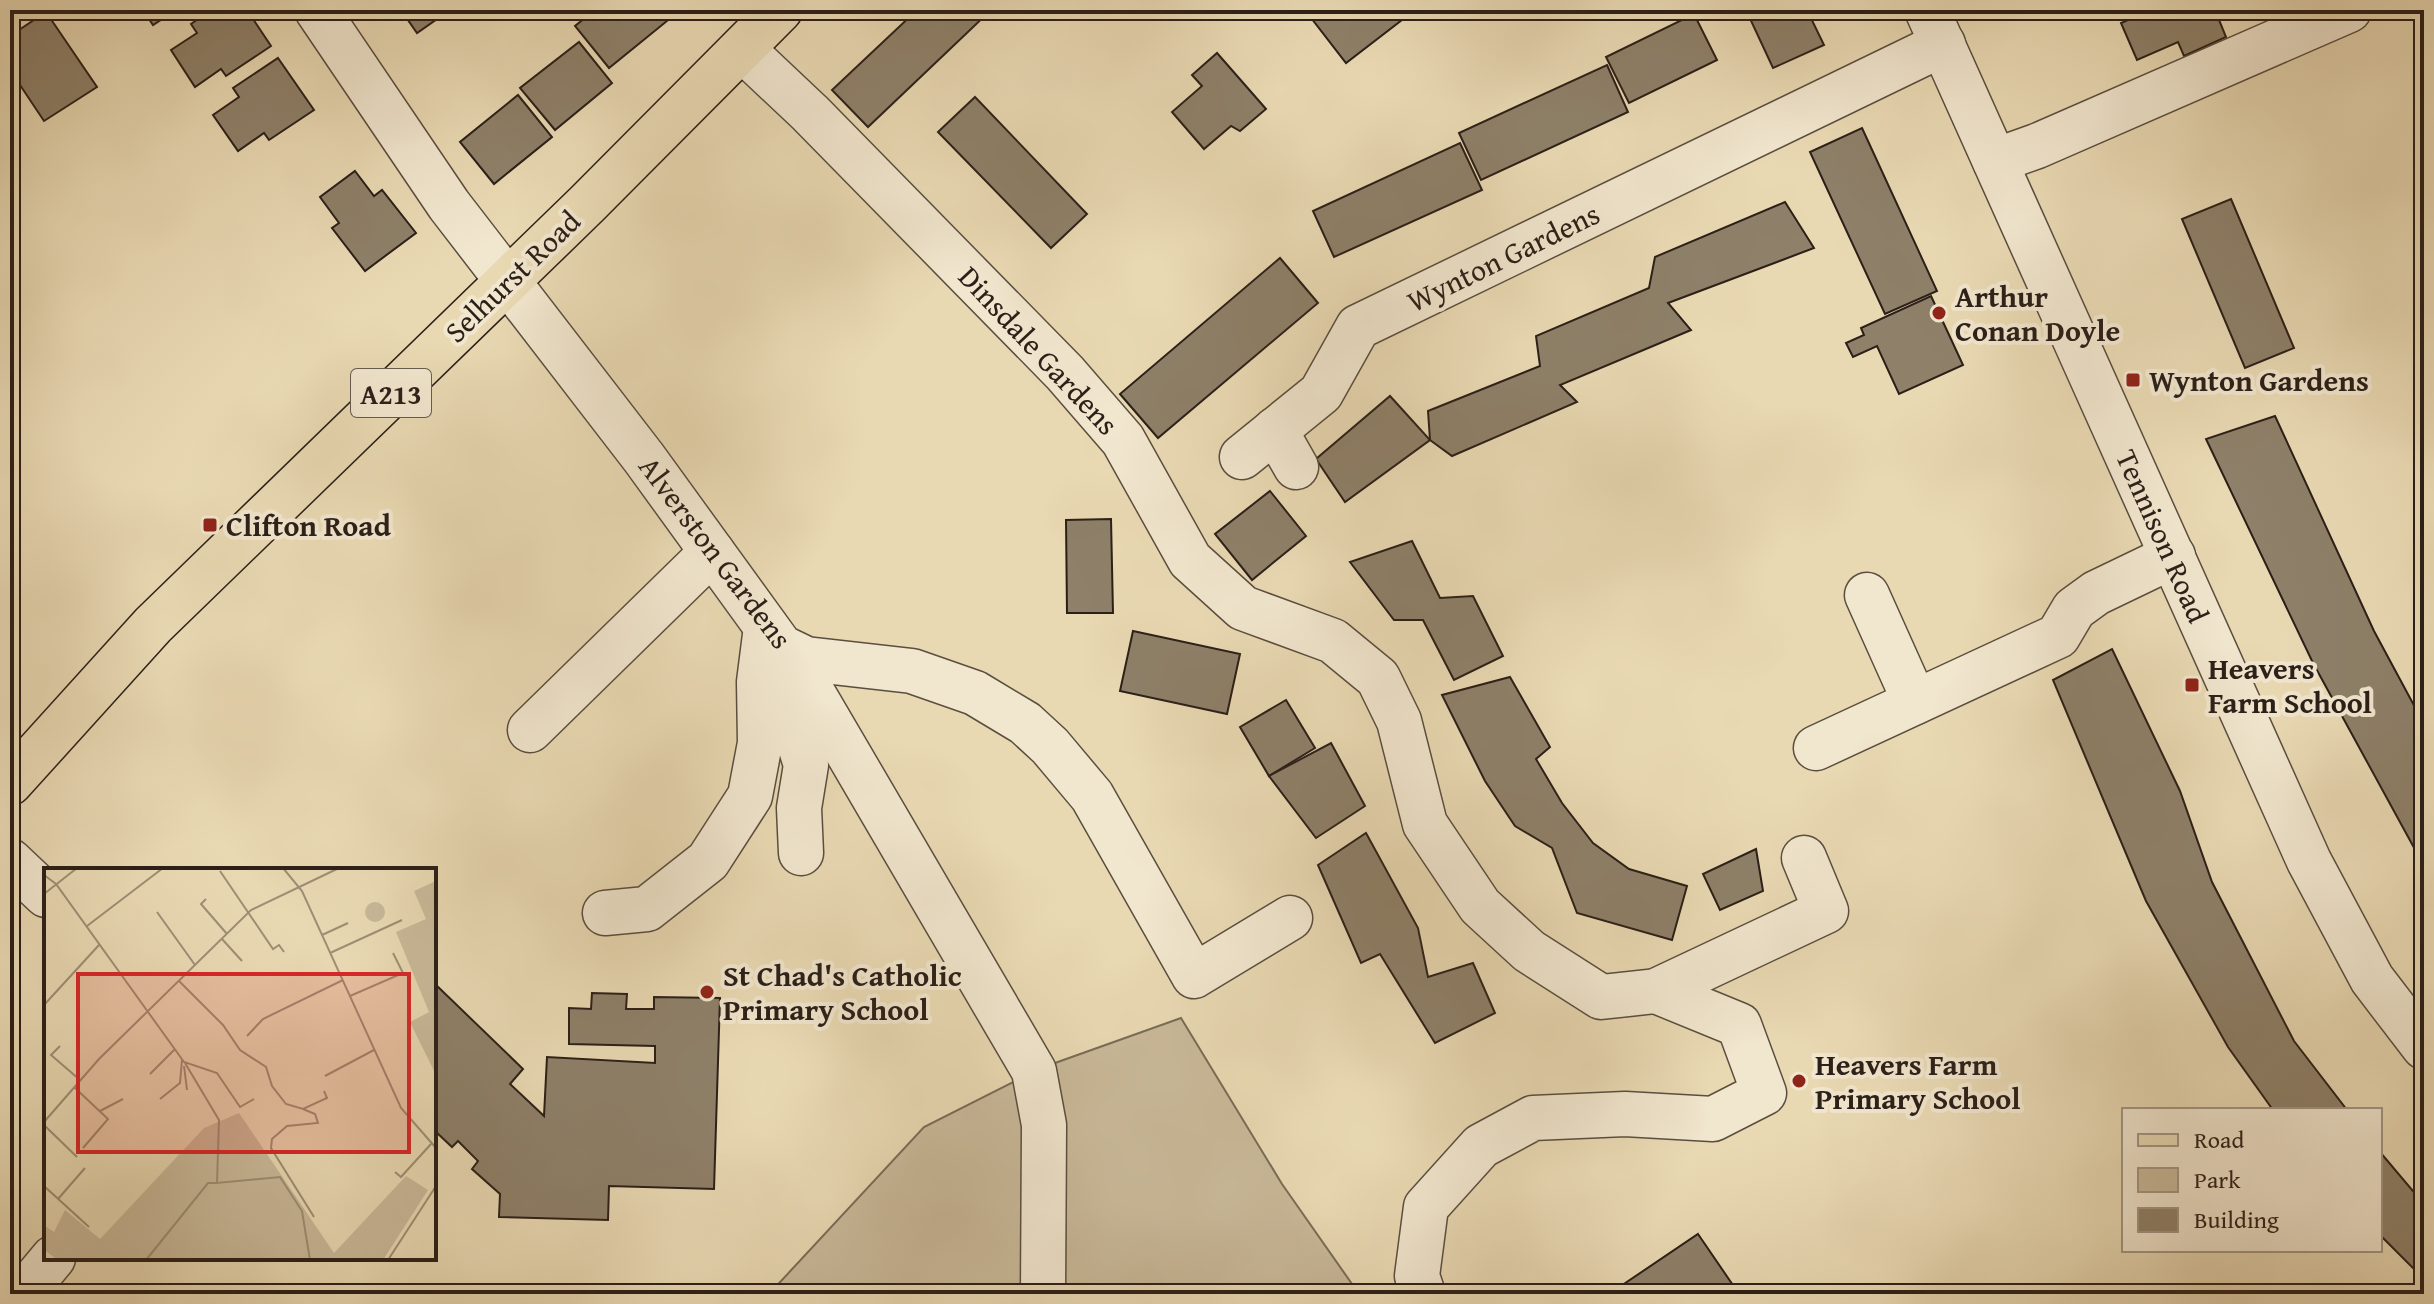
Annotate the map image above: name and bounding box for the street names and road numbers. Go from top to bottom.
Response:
street label: Wynton Gardens [1399,191,1607,323]
street label: Selhurst Road [434,200,590,352]
street label: Dinsdale Gardens [949,255,1129,445]
road number: A213 [351,369,431,417]
street label: Tennison Road [2105,442,2221,630]
street label: Alverston Gardens [629,446,803,658]

